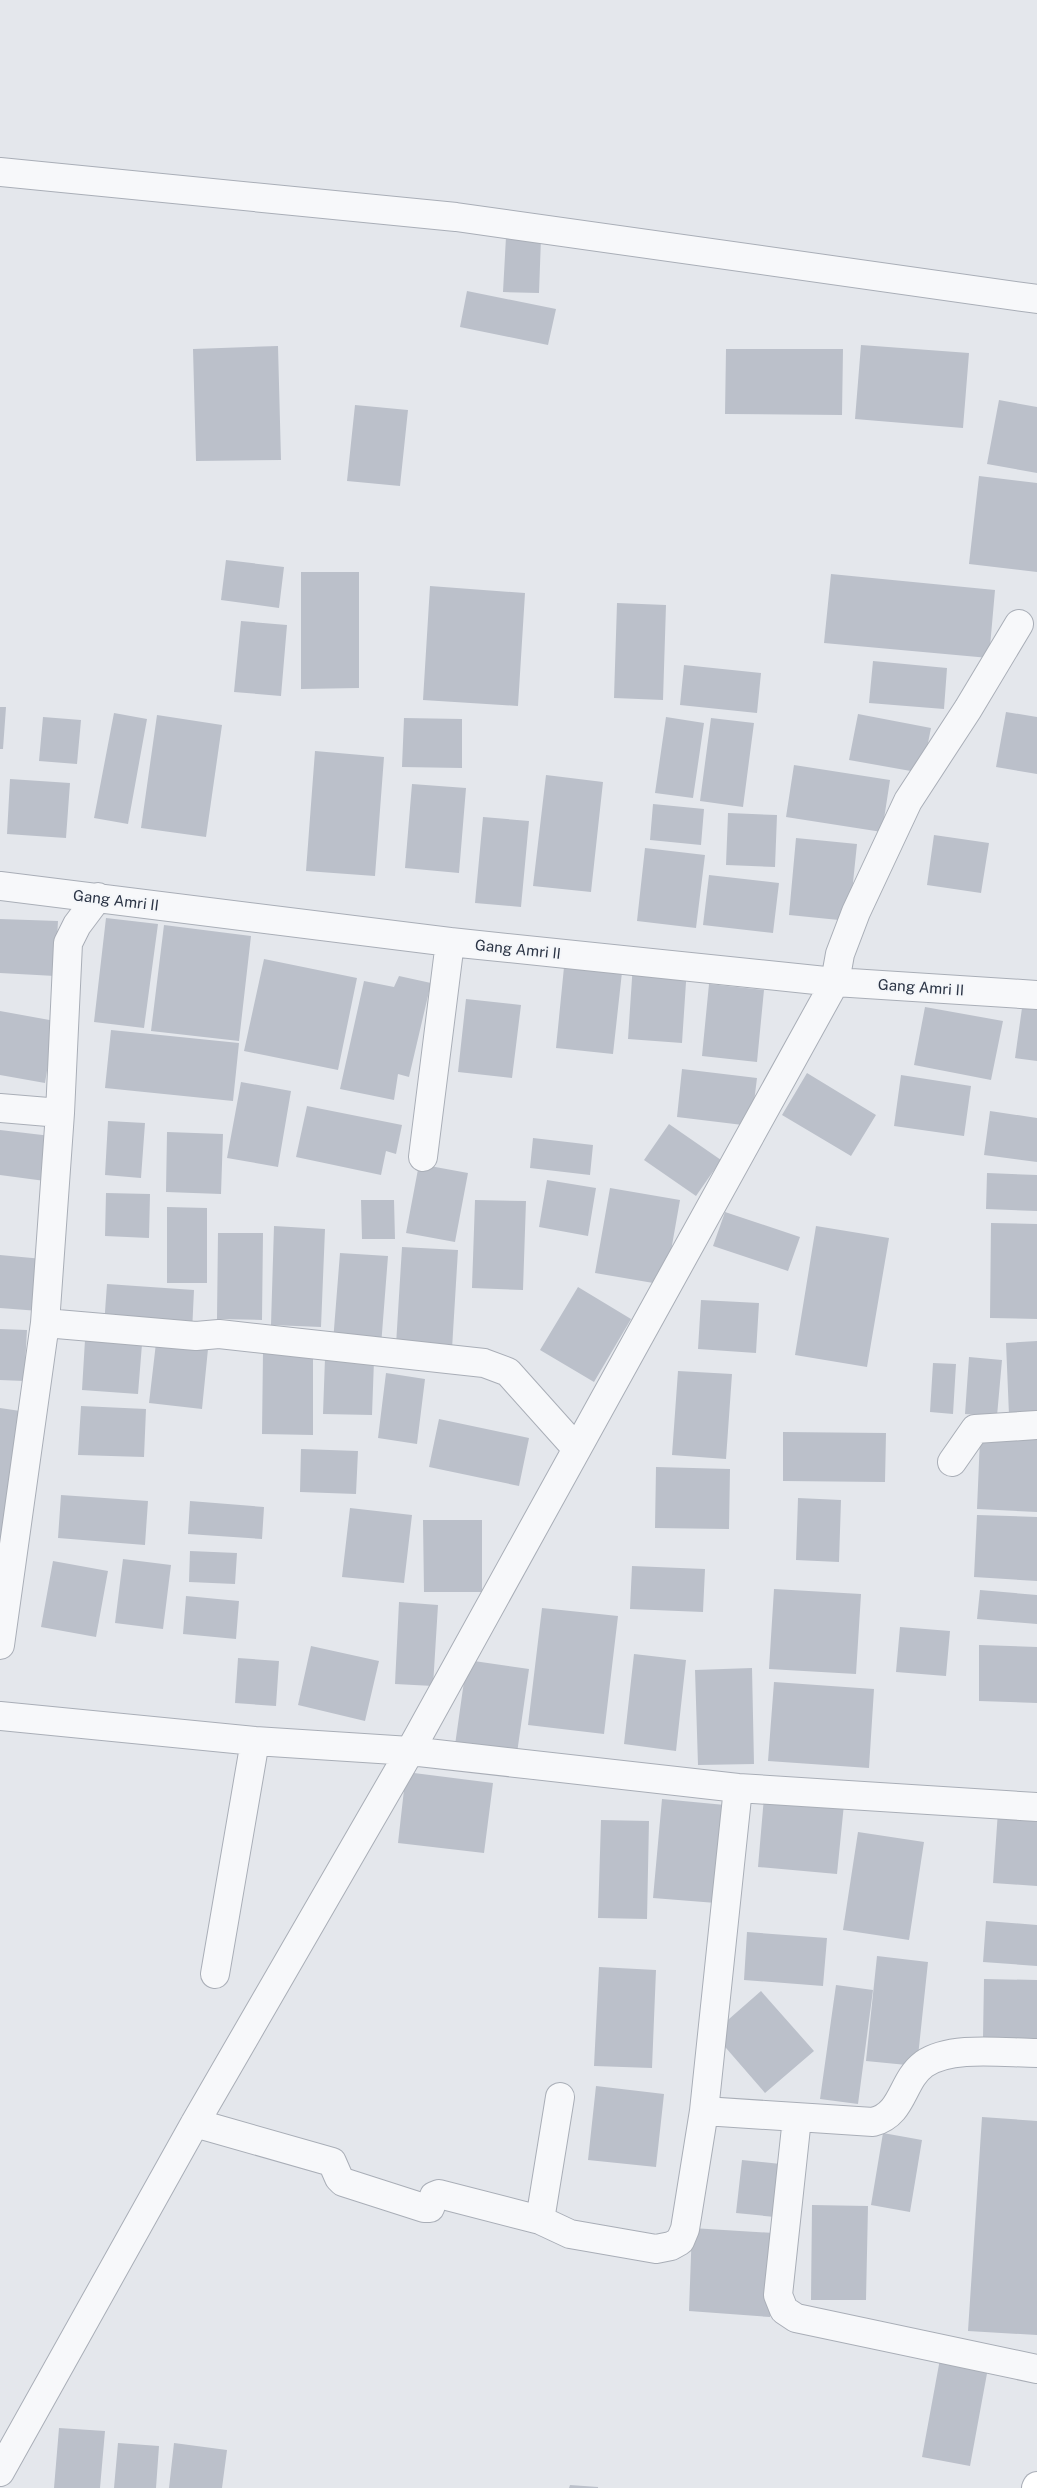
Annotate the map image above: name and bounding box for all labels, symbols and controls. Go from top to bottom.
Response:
street label: Gang Amri II [72,886,160,914]
street label: Gang Amri II [474,936,562,962]
street label: Gang Amri II [877,976,965,998]

